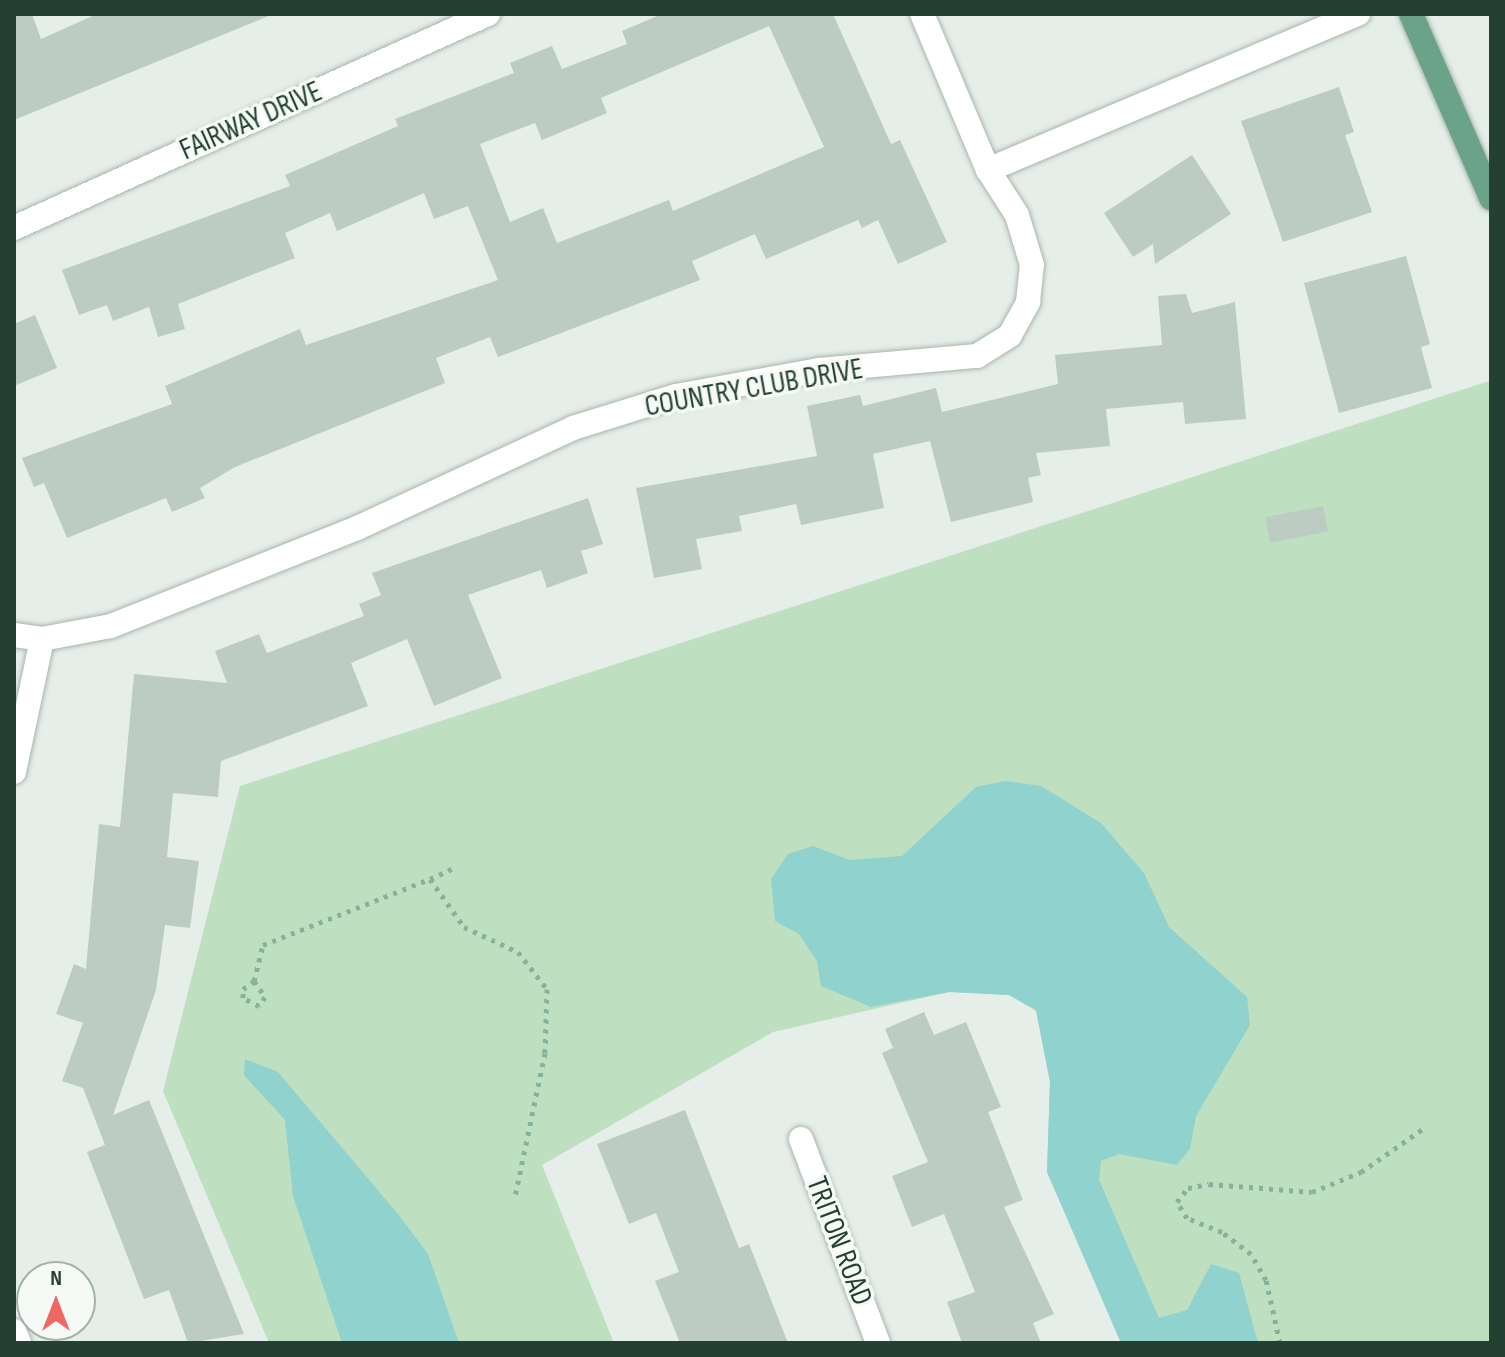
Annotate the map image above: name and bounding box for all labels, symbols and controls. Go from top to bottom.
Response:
street label: FAIRWAY DRIVE [174,74,328,168]
street label: COUNTRY CLUB DRIVE [642,351,866,425]
street label: TRITON ROAD [798,1172,880,1310]
north arrow [16,1261,96,1341]
text: N [50,1265,62,1292]

